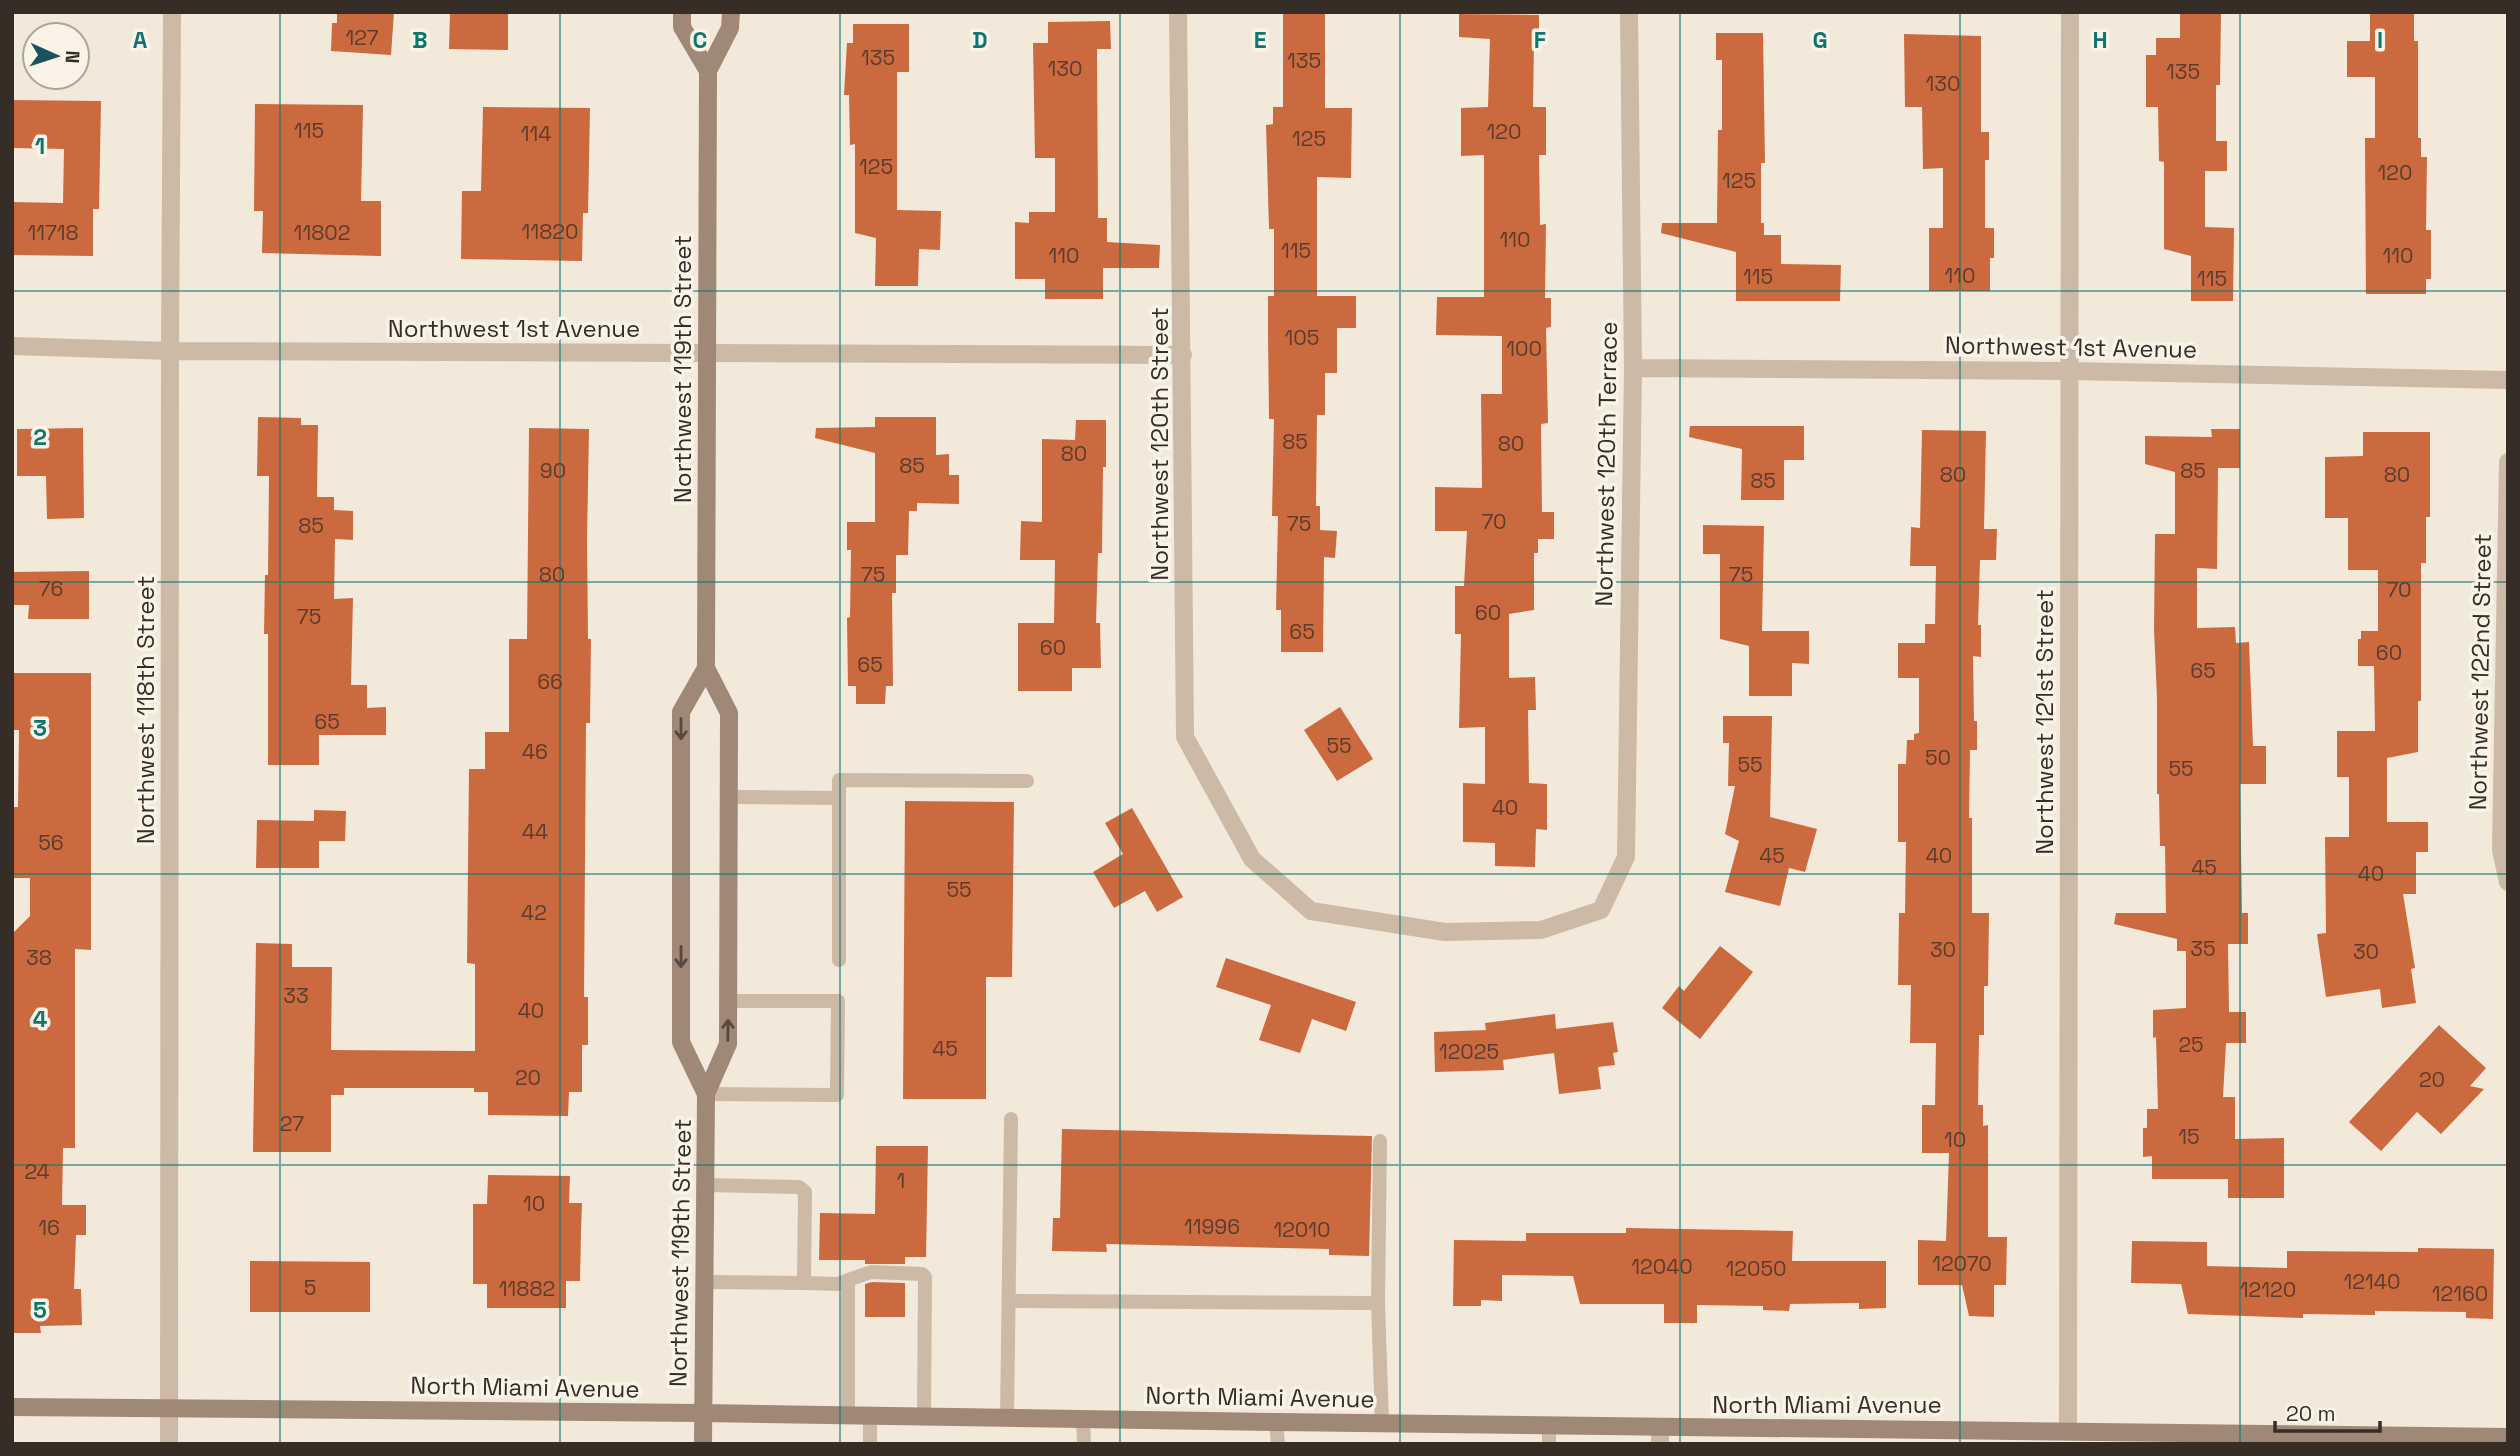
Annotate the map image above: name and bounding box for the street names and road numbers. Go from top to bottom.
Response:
street label: Northwest 119th Street [667,235,698,503]
street label: Northwest 120th Street [1144,307,1175,581]
street label: Northwest 1st Avenue [388,313,640,344]
street label: Northwest 120th Terrace [1588,321,1624,607]
street label: Northwest 1st Avenue [1945,329,2197,365]
street label: Northwest 122nd Street [2462,533,2498,811]
street label: Northwest 118th Street [130,576,161,844]
street label: Northwest 121st Street [2029,589,2060,855]
street label: Northwest 119th Street [662,1119,698,1387]
street label: North Miami Avenue [410,1370,640,1404]
street label: North Miami Avenue [1145,1380,1375,1414]
street label: North Miami Avenue [1712,1389,1942,1420]

